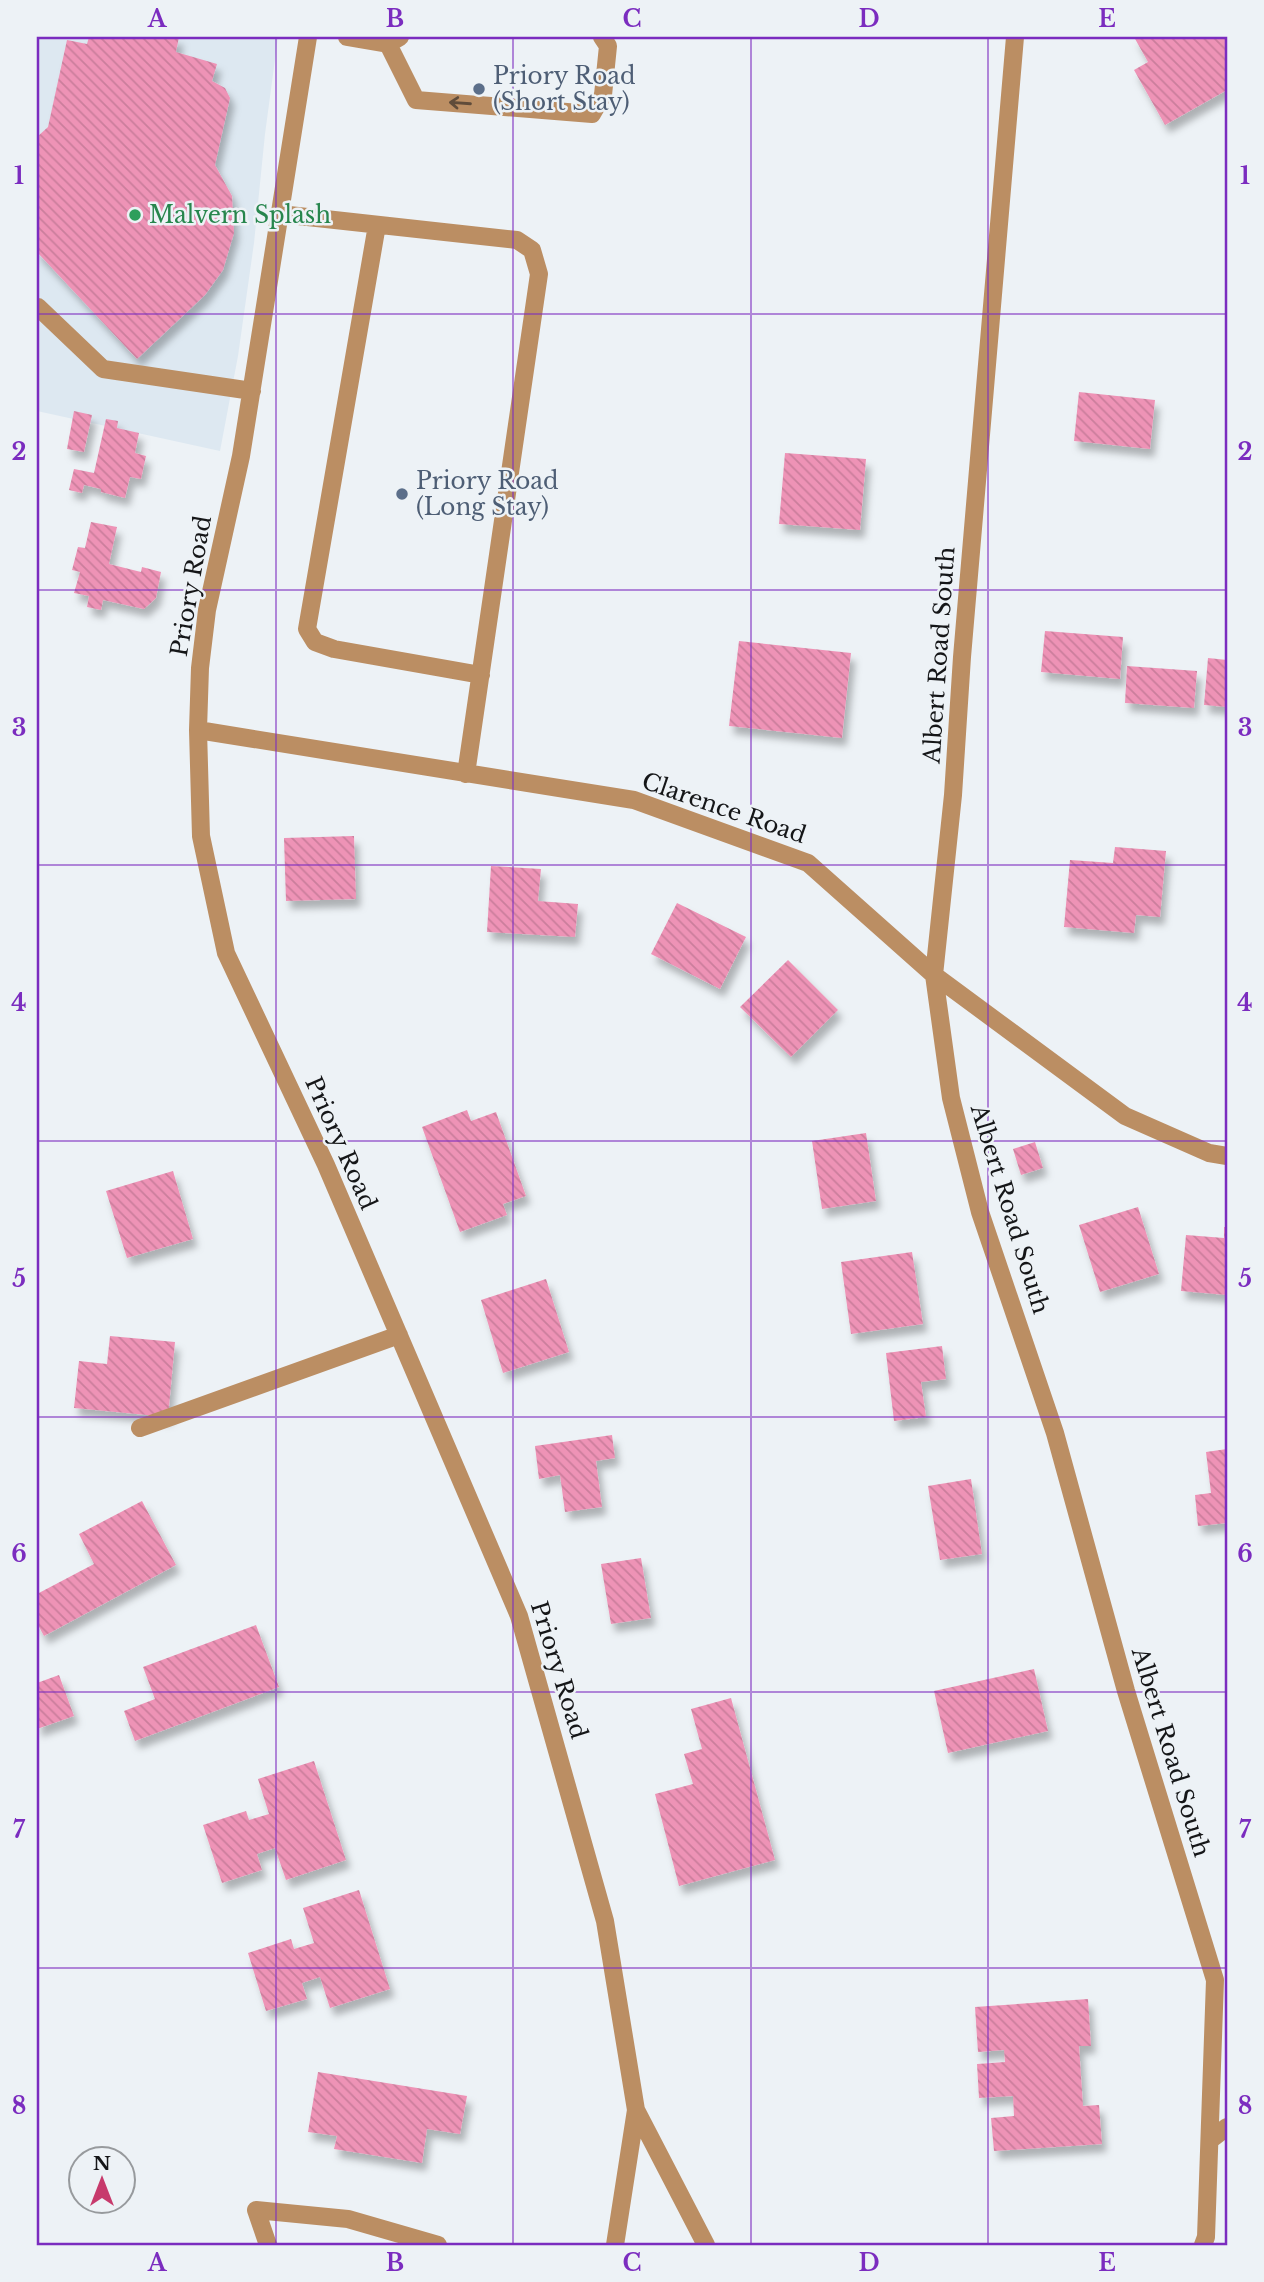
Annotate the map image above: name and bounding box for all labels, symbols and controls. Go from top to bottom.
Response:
text: A [147,5,168,33]
text: B [386,5,404,33]
text: C [623,5,641,33]
text: D [858,5,880,33]
text: E [1098,5,1116,33]
place label: Priory Road (Short Stay) [493,62,635,116]
marker: Priory Road (Short Stay) [471,81,487,97]
one-way arrow [449,97,472,110]
text: 1 [14,162,24,190]
text: 1 [1240,162,1250,190]
place label: Malvern Splash [149,201,331,229]
marker: Malvern Splash [127,207,143,223]
text: 2 [12,438,26,466]
text: 2 [1238,438,1252,466]
place label: Priory Road (Long Stay) [416,467,558,521]
marker: Priory Road (Long Stay) [394,486,410,502]
street label: Priory Road [165,513,217,659]
street label: Albert Road South [917,545,961,765]
text: 3 [12,714,26,742]
text: 3 [1238,714,1252,742]
street label: Clarence Road [638,767,810,849]
text: 4 [11,989,27,1017]
text: 4 [1237,989,1253,1017]
street label: Priory Road [299,1072,383,1214]
street label: Albert Road South [965,1100,1055,1317]
text: 5 [12,1265,26,1293]
text: 5 [1238,1265,1252,1293]
text: 6 [11,1540,27,1568]
text: 6 [1237,1540,1253,1568]
street label: Priory Road [525,1598,593,1742]
street label: Albert Road South [1126,1643,1216,1860]
text: 7 [13,1816,26,1844]
text: 7 [1239,1816,1252,1844]
text: 8 [12,2092,26,2120]
text: 8 [1238,2092,1252,2120]
north arrow [66,2146,136,2216]
text: N [93,2152,111,2175]
text: A [147,2249,168,2277]
text: B [386,2249,404,2277]
text: C [623,2249,641,2277]
text: D [858,2249,880,2277]
text: E [1098,2249,1116,2277]

